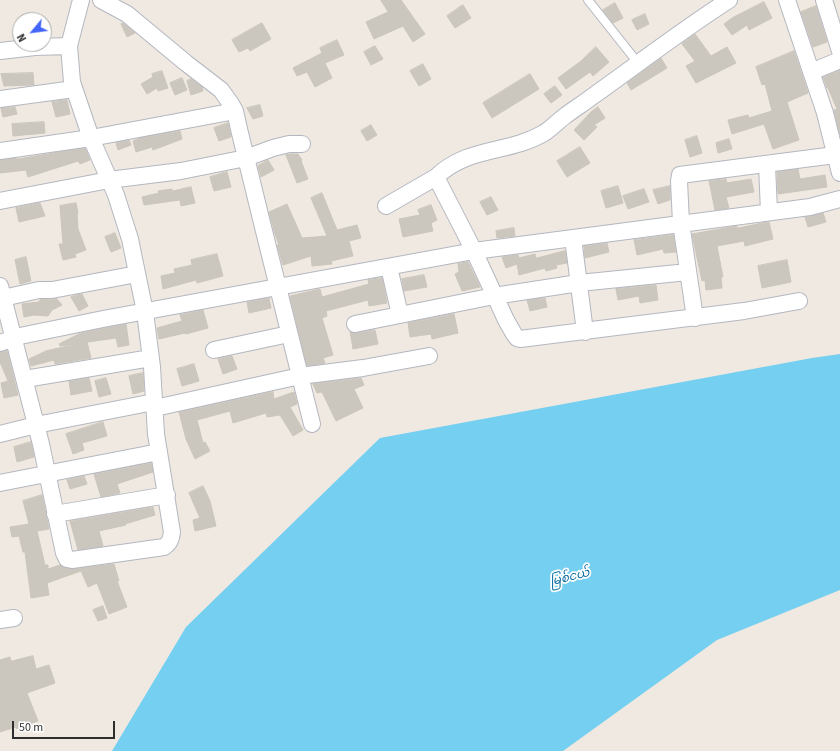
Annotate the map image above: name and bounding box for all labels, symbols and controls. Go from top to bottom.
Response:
north arrow [12,12,52,52]
text: N [14,31,30,44]
water label: မြစ်ငယ် [549,566,591,590]
scale bar [14,713,117,739]
text: 50 m [19,719,43,736]

